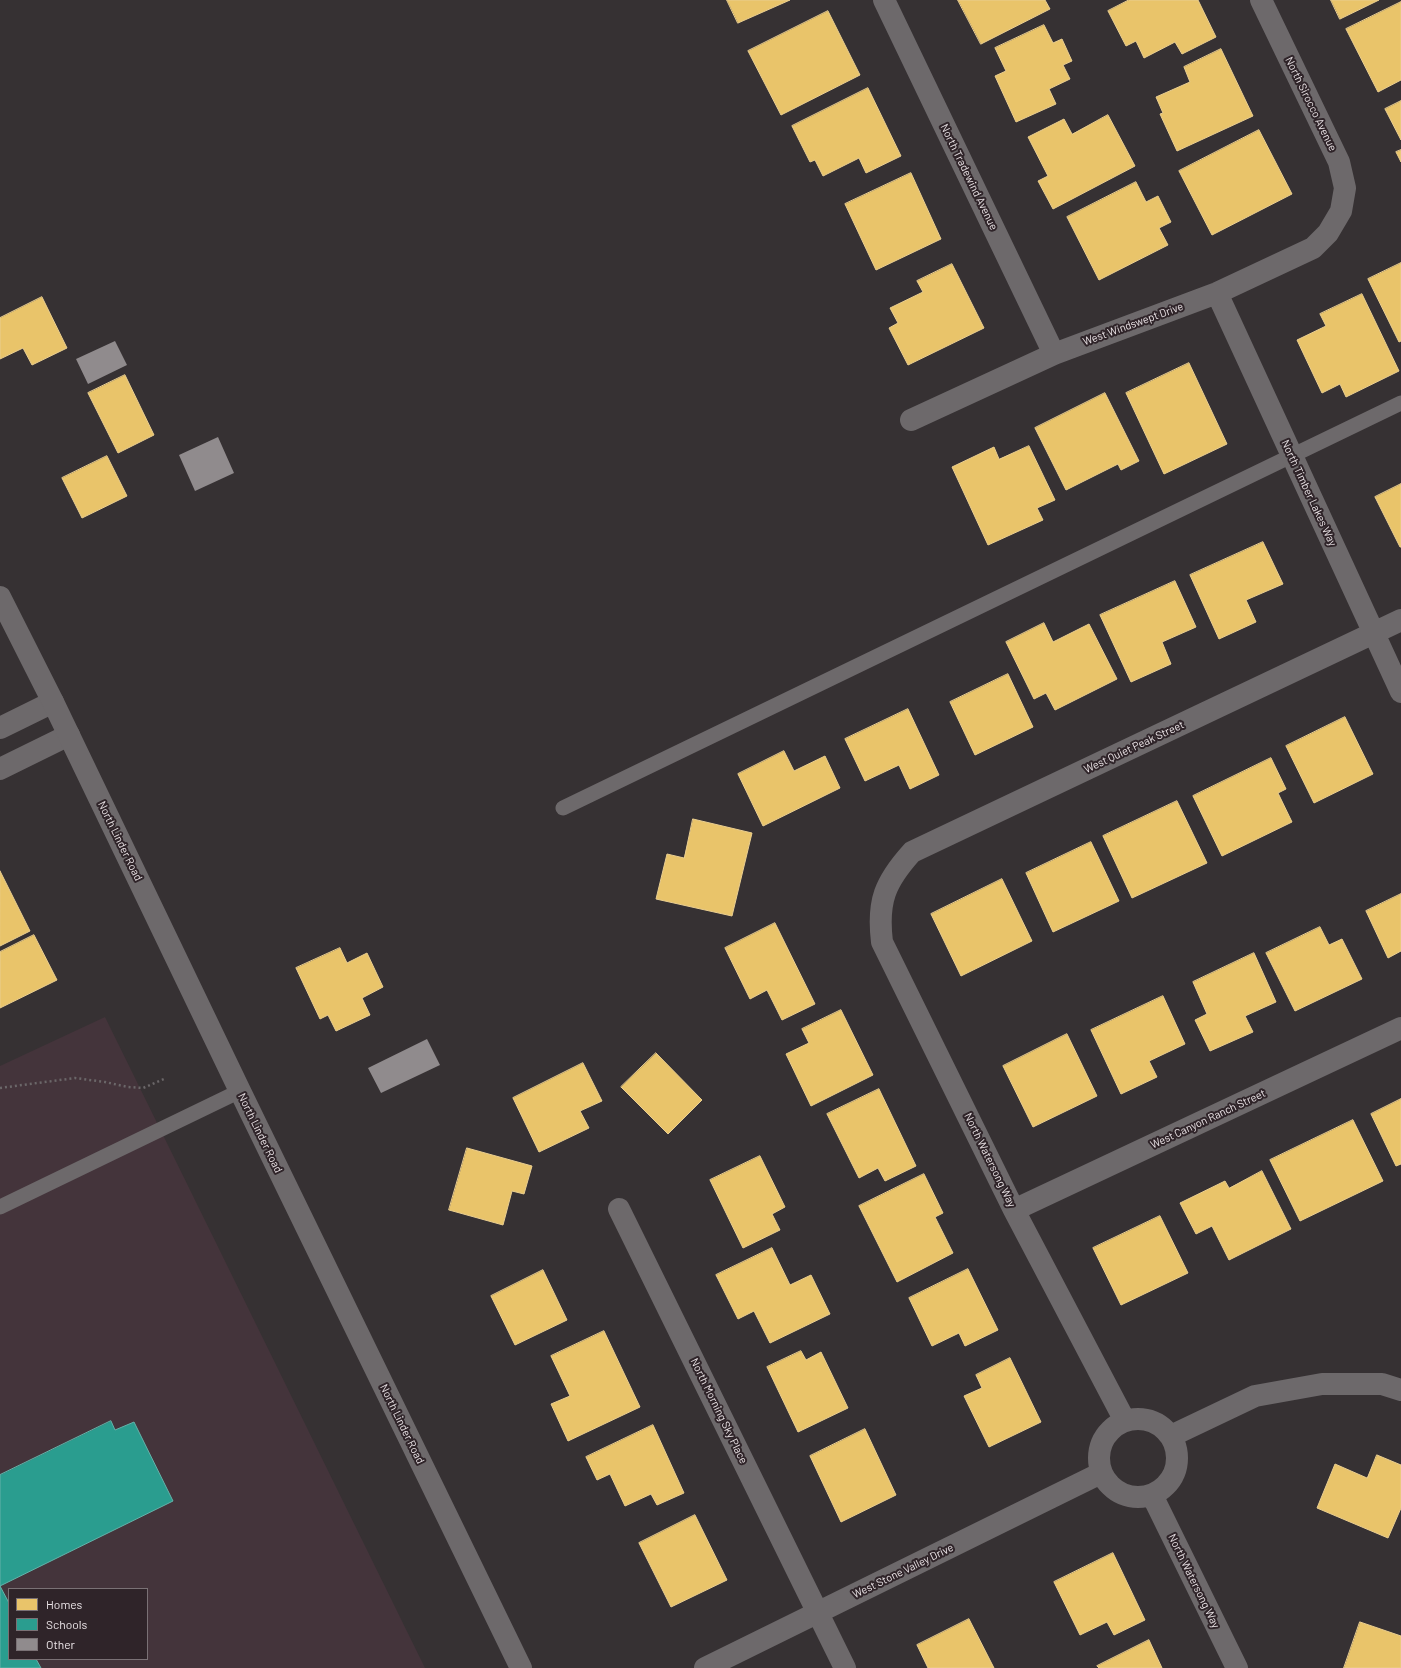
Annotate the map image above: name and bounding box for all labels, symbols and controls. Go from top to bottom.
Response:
street label: North Sirocco Avenue [1282,55,1340,153]
street label: North Tradewind Avenue [938,122,1000,232]
street label: West Windswept Drive [1081,300,1185,348]
street label: North Timber Lakes Way [1279,438,1339,548]
street label: West Quiet Peak Street [1082,718,1186,776]
street label: North Linder Road [95,799,145,883]
street label: West Canyon Ranch Street [1148,1086,1268,1152]
street label: North Linder Road [235,1091,285,1175]
street label: North Watersong Way [961,1111,1019,1209]
street label: North Morning Sky Place [688,1356,750,1466]
street label: North Linder Road [377,1382,427,1466]
street label: North Watersong Way [1165,1532,1223,1630]
street label: West Stone Valley Drive [850,1541,956,1601]
legend [8,1588,148,1660]
text: Homes [46,1597,82,1611]
text: Schools [46,1617,87,1631]
text: Other [46,1637,75,1651]

